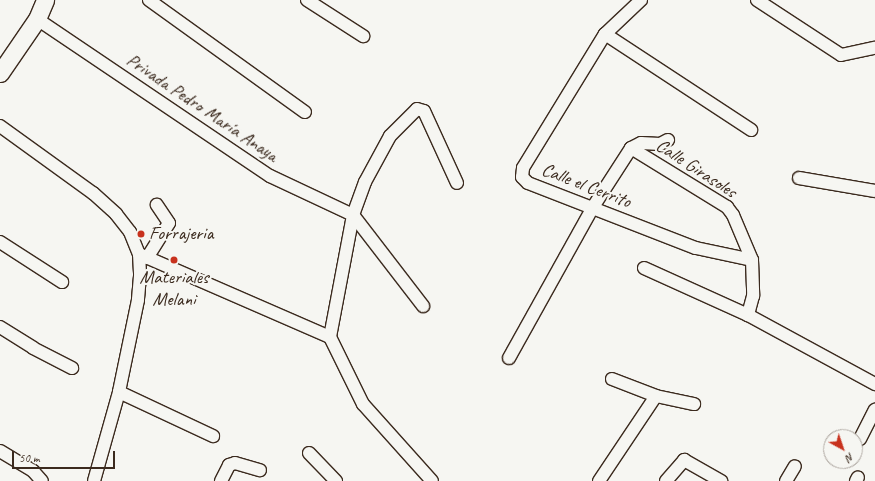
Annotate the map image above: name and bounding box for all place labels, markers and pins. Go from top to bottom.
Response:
place label: Forrajeria [149,223,213,245]
marker: Forrajeria [136,229,146,239]
marker: Materiales Melani [169,255,179,265]
place label: Materiales Melani [139,267,209,311]

